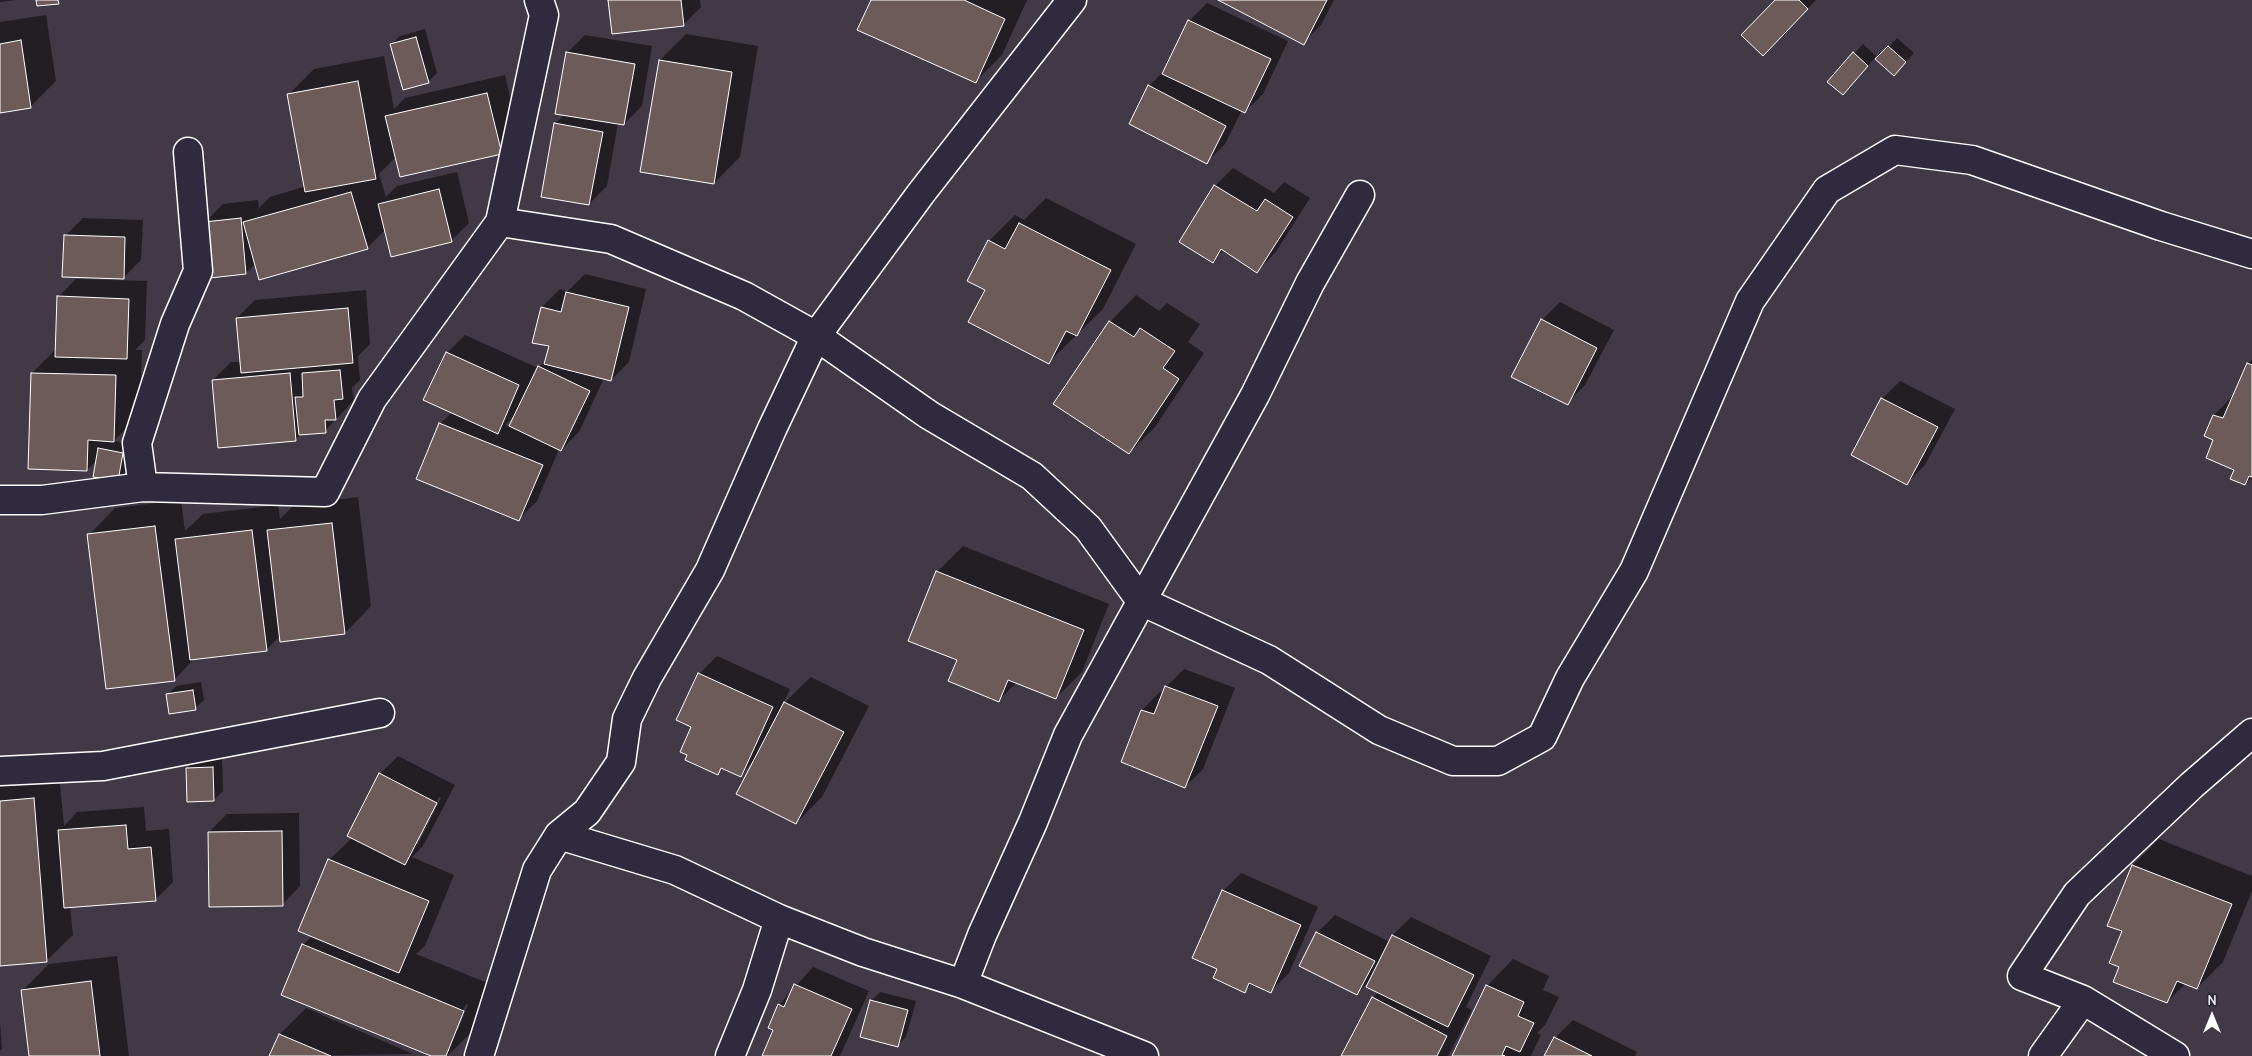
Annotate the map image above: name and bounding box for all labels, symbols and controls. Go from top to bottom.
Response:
north arrow [2187,991,2237,1041]
text: N [2207,992,2217,1009]

